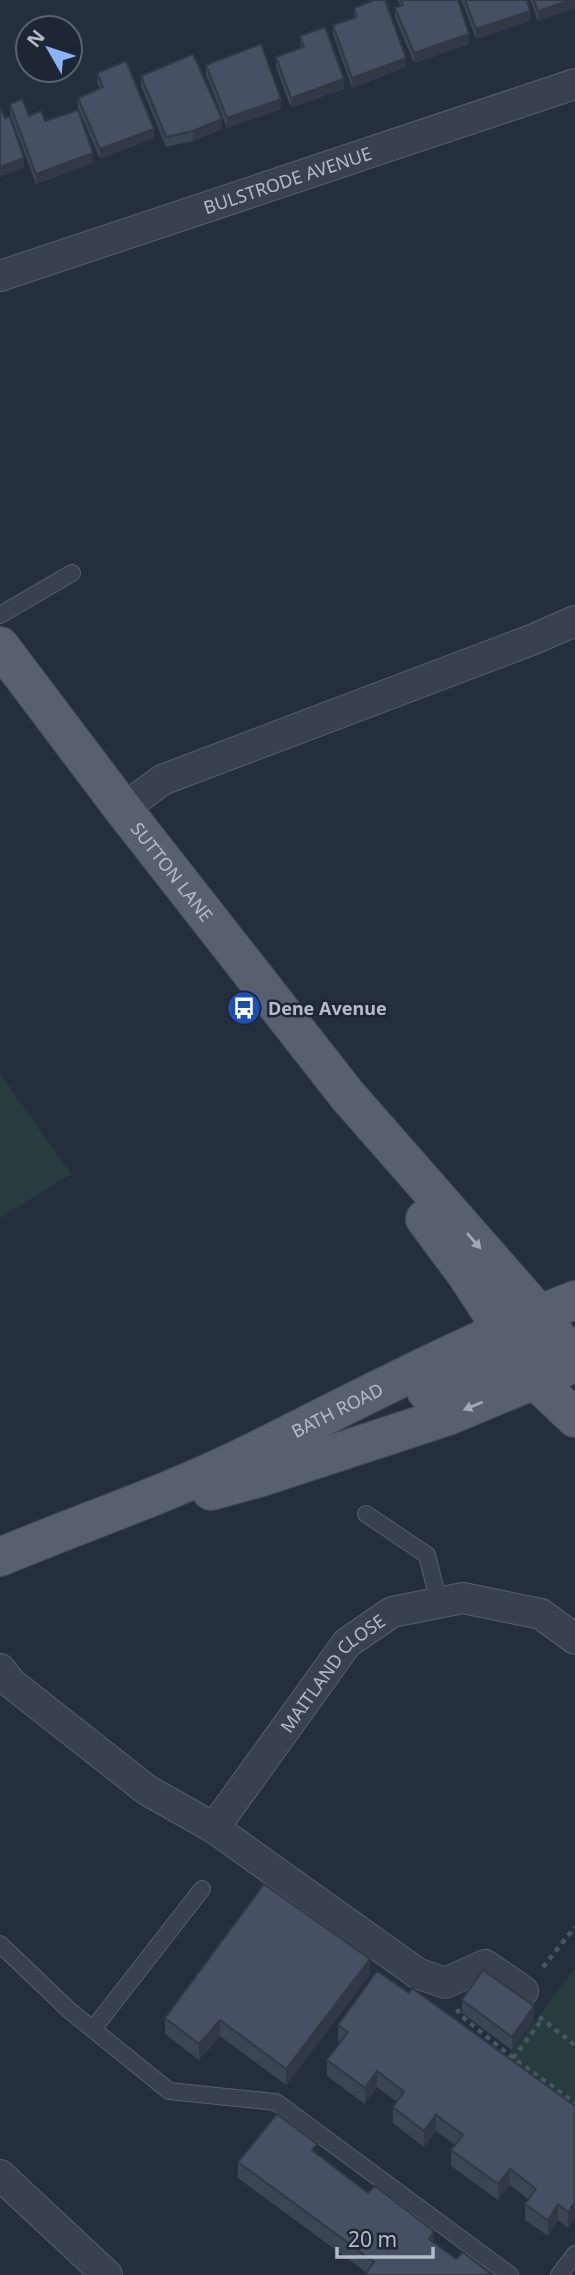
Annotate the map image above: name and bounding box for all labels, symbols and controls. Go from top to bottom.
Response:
north arrow [14,14,84,84]
text: N [21,24,51,52]
street label: BULSTRODE AVENUE [200,141,375,219]
street label: SUTTON LANE [126,817,219,927]
bus stop icon: Dene Avenue [225,989,263,1027]
place label: Dene Avenue [268,996,387,1020]
one-way arrow [466,1233,481,1250]
street label: BATH ROAD [287,1377,387,1443]
one-way arrow [462,1401,483,1412]
street label: MAITLAND CLOSE [275,1608,390,1737]
scale bar [337,2216,433,2260]
text: 20 m [348,2225,397,2253]

